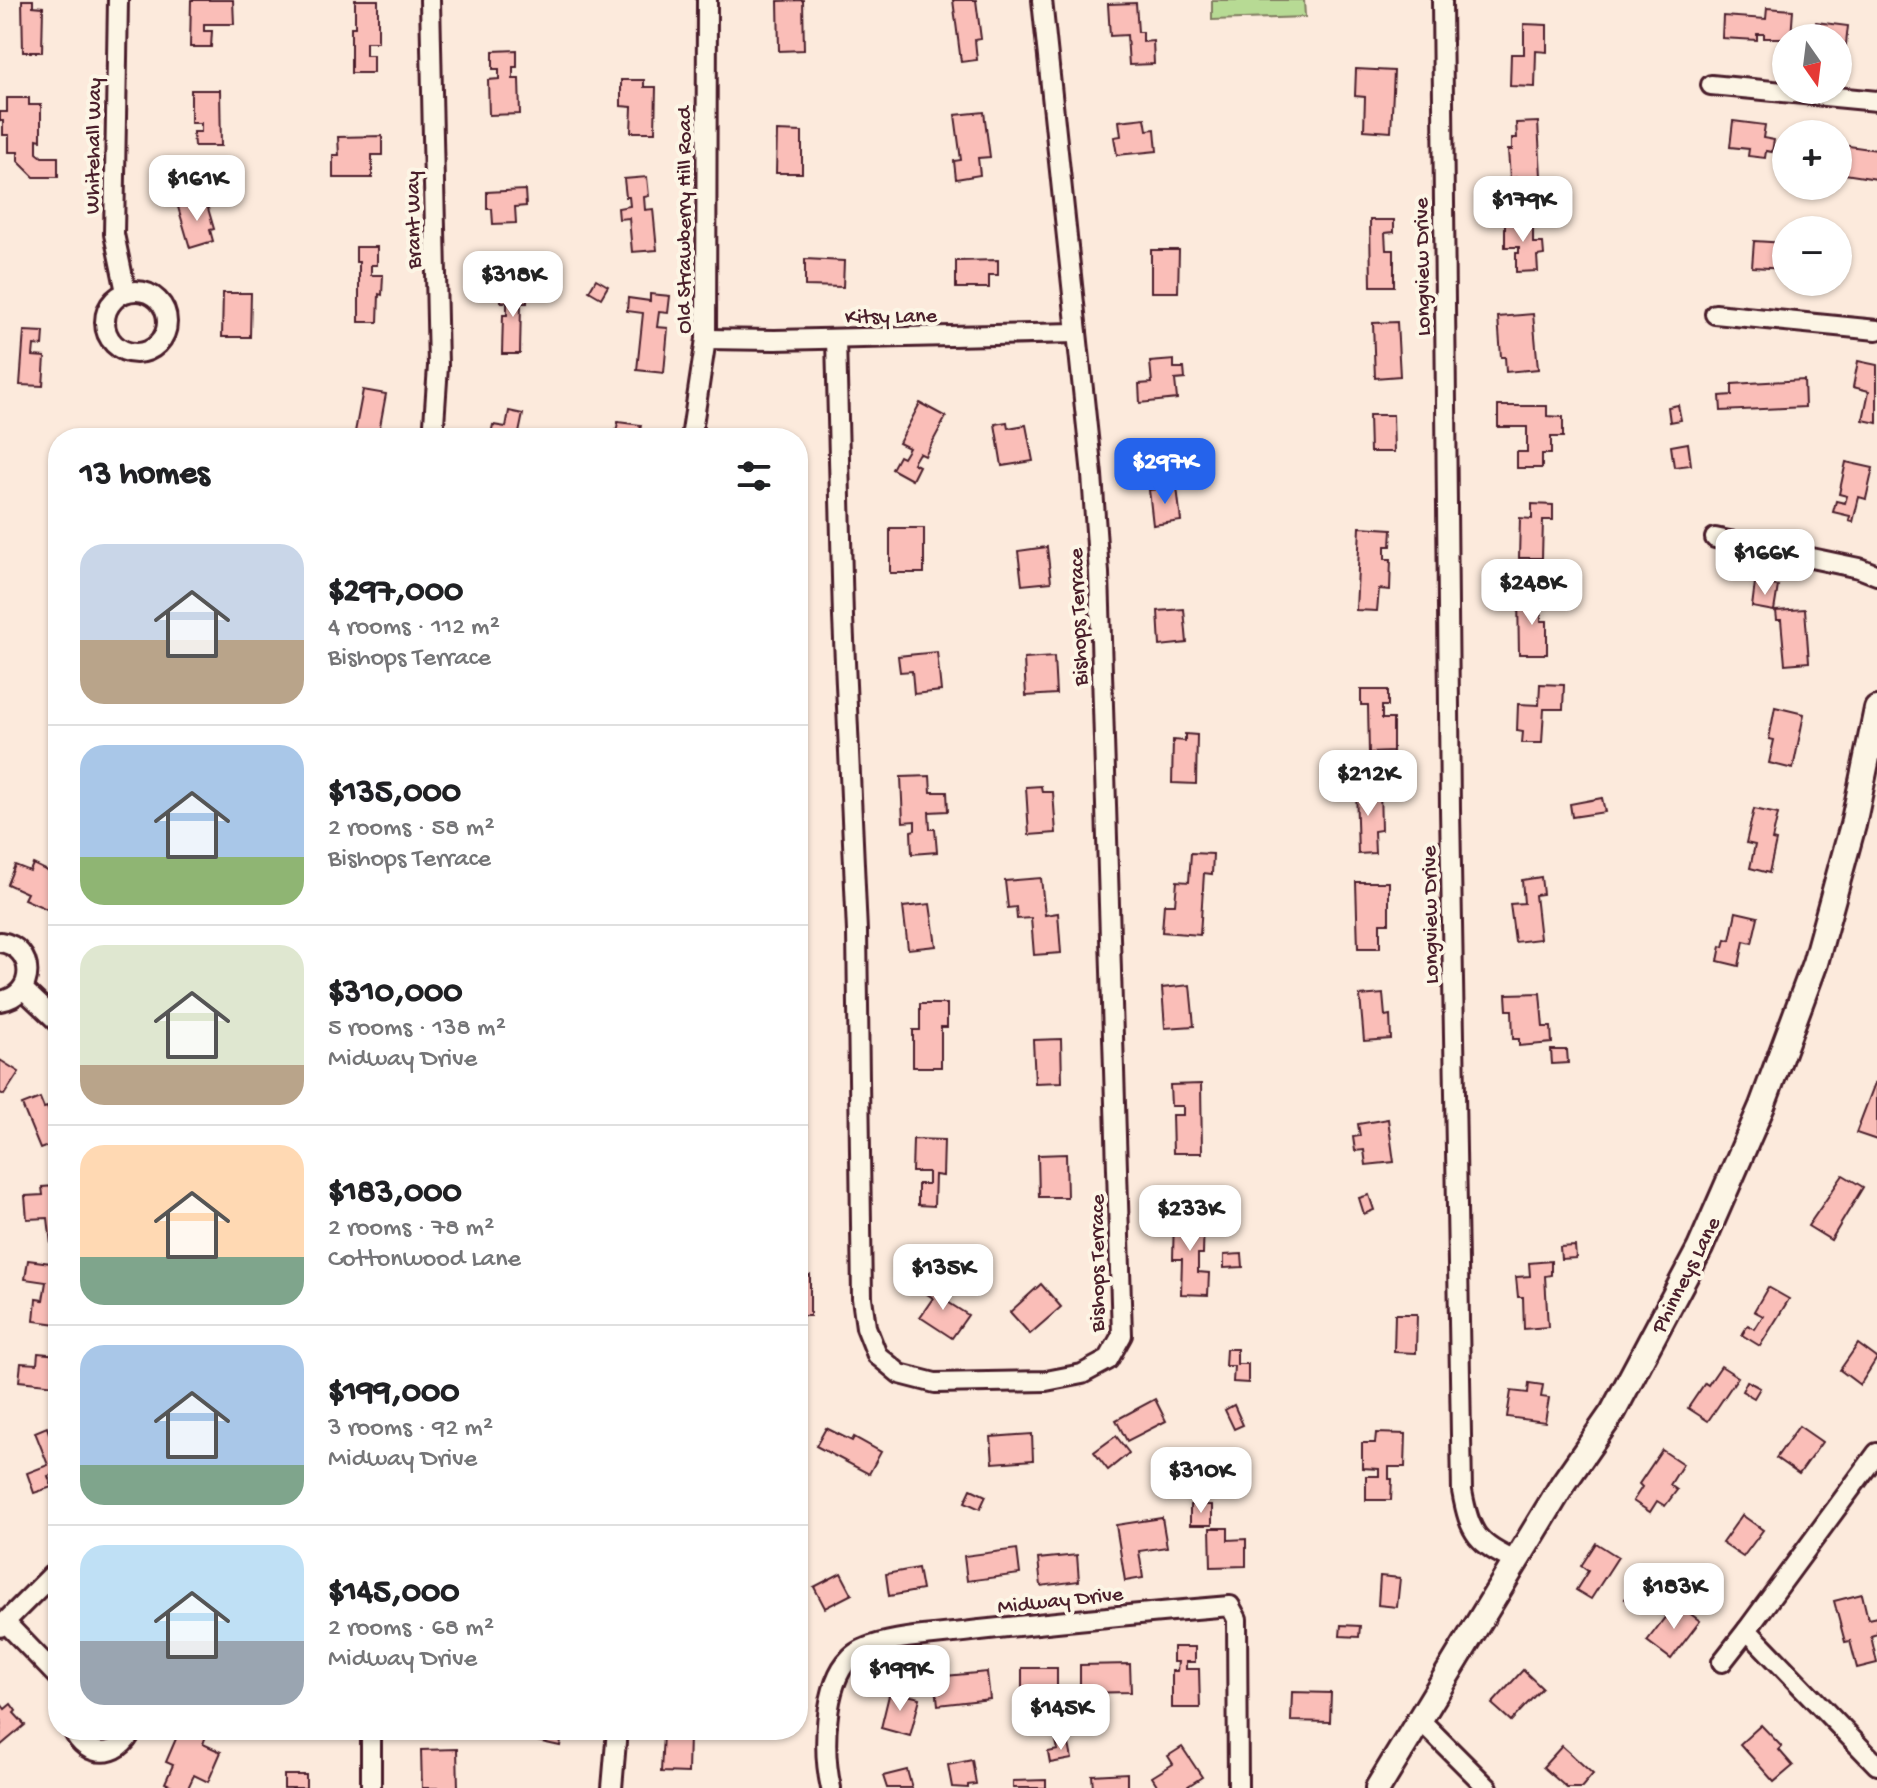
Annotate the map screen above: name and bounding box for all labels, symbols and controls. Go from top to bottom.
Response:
north arrow [1772,24,1852,104]
map controls [1772,24,1852,296]
street label: Whitehall Way [81,78,109,214]
street label: Old Strawberry Hill Road [673,104,699,334]
button: + [1772,120,1852,200]
pin: $161K [141,155,253,223]
text: $161K [167,165,227,196]
street label: Brant Way [401,171,429,270]
pin: $179K [1467,176,1579,244]
text: $179K [1491,186,1555,217]
street label: Longview Drive [1410,197,1438,336]
button: − [1772,216,1852,296]
pin: $318K [457,251,569,319]
text: $318K [481,261,545,292]
street label: Kitsy Lane [845,304,938,332]
pin: $297K [1109,438,1221,506]
text: $297K [1132,448,1198,479]
icon: filters [732,454,776,498]
text: 13 homes [80,456,210,496]
pin: $166K [1709,529,1821,597]
text: $166K [1734,539,1796,570]
street label: Bishops Terrace [1065,547,1095,687]
pin: $248K [1476,559,1588,627]
text: $248K [1499,569,1565,600]
text: $297,000 [328,573,463,613]
icon: home [144,576,240,672]
text: 4 rooms · 112 m² [328,613,500,644]
text: Bishops Terrace [328,644,491,675]
pin: $212K [1312,750,1424,818]
text: $212K [1337,760,1399,791]
text: $135,000 [328,774,461,814]
icon: home [144,777,240,873]
text: 2 rooms · 58 m² [328,814,494,845]
text: Bishops Terrace [328,845,491,876]
street label: Longview Drive [1418,845,1446,984]
text: $310,000 [328,974,463,1014]
icon: home [144,977,240,1073]
text: 5 rooms · 138 m² [328,1014,506,1045]
text: Midway Drive [328,1045,477,1076]
text: $183,000 [328,1174,462,1214]
icon: home [144,1177,240,1273]
pin: $233K [1134,1185,1246,1253]
street label: Bishops Terrace [1086,1193,1112,1333]
text: $233K [1157,1195,1223,1226]
street label: Phinneys Lane [1647,1213,1728,1339]
text: 2 rooms · 78 m² [328,1214,494,1245]
pin: $135K [887,1244,999,1312]
text: Cottonwood Lane [328,1245,521,1276]
text: $135K [911,1254,975,1285]
text: $199,000 [328,1374,460,1414]
icon: home [144,1377,240,1473]
text: 3 rooms · 92 m² [328,1414,493,1445]
text: Midway Drive [328,1445,477,1476]
pin: $310K [1145,1447,1257,1515]
text: $310K [1169,1457,1233,1488]
pin: $183K [1618,1563,1730,1631]
text: $183K [1642,1573,1706,1604]
text: $145,000 [328,1574,460,1614]
icon: home [144,1577,240,1673]
street label: Midway Drive [996,1582,1125,1622]
text: 2 rooms · 68 m² [328,1614,494,1645]
text: Midway Drive [328,1645,477,1676]
pin: $199K [844,1645,956,1713]
text: $199K [869,1655,931,1686]
pin: $145K [1005,1684,1117,1752]
text: $145K [1030,1694,1092,1725]

